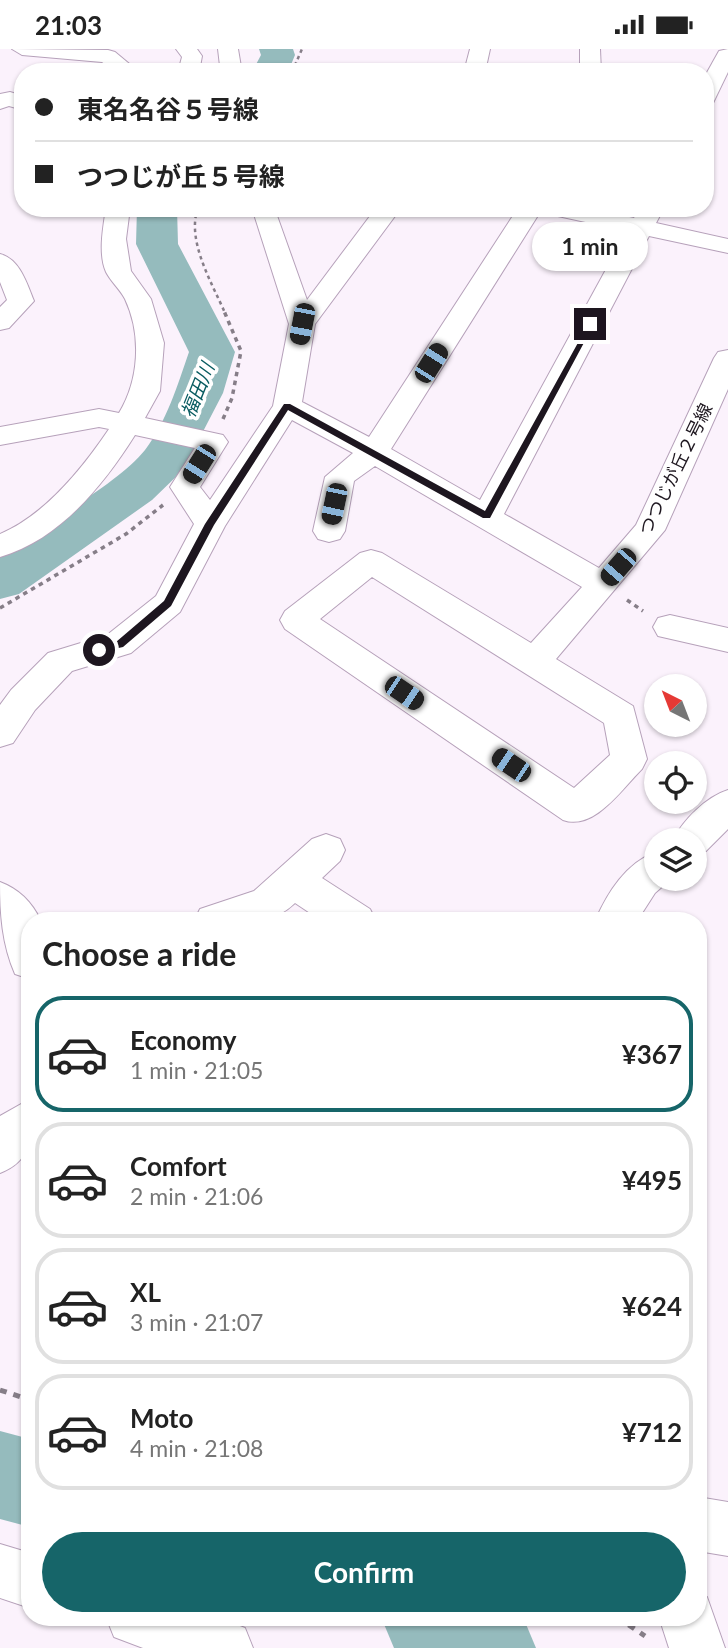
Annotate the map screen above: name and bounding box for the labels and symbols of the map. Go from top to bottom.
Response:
callout: 1 min [532,223,648,271]
car [288,301,317,347]
route end [574,308,606,340]
car [411,340,452,386]
water label: 福田川 [176,357,219,421]
street label: つつじが丘２号線 [634,399,716,539]
car [179,441,220,487]
car [320,481,349,527]
car [597,544,640,590]
route start [83,634,115,666]
car [381,673,428,713]
north arrow [644,674,707,737]
car [488,745,535,785]

